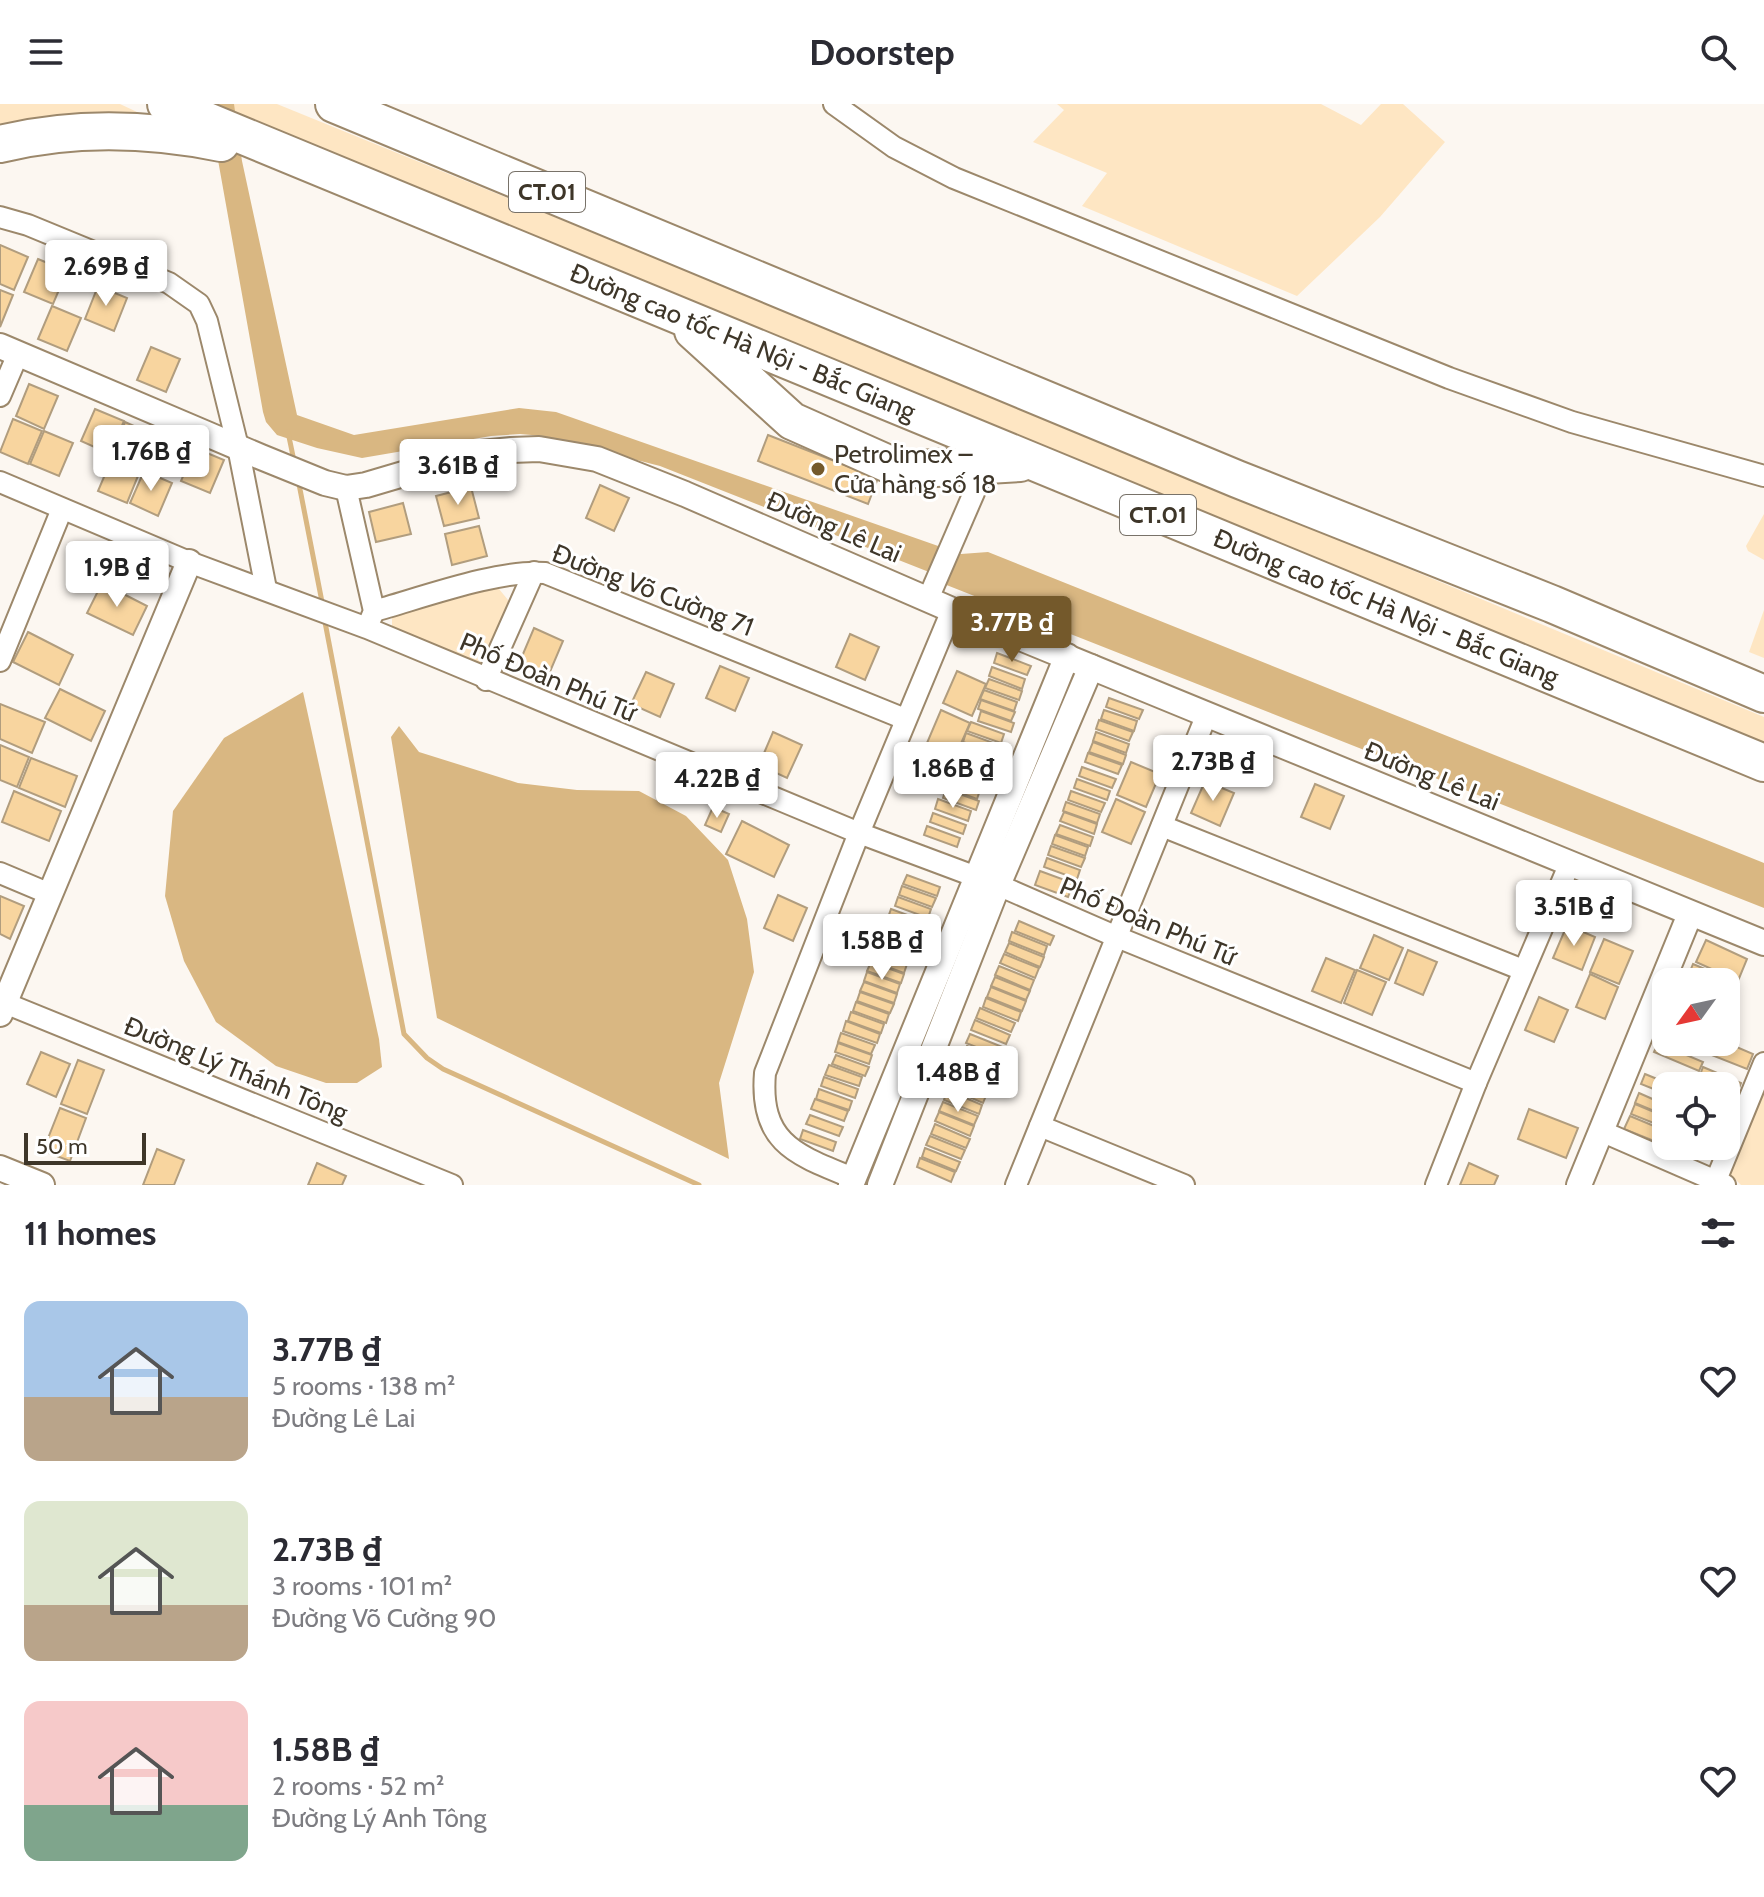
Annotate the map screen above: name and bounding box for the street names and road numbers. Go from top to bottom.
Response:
road number: CT.01 [509,172,585,212]
street label: Đường cao tốc Hà Nội - Bắc Giang [565,256,921,428]
street label: Đường Lê Lai [762,484,906,570]
road number: CT.01 [1120,495,1196,535]
street label: Đường cao tốc Hà Nội - Bắc Giang [1209,522,1565,693]
street label: Đường Võ Cường 71 [548,537,758,643]
street label: Phố Đoàn Phú Tứ [455,625,643,730]
street label: Đường Lê Lai [1360,734,1504,818]
street label: Phố Đoàn Phú Tứ [1055,869,1243,974]
street label: Đường Lý Thánh Tông [119,1009,354,1129]

